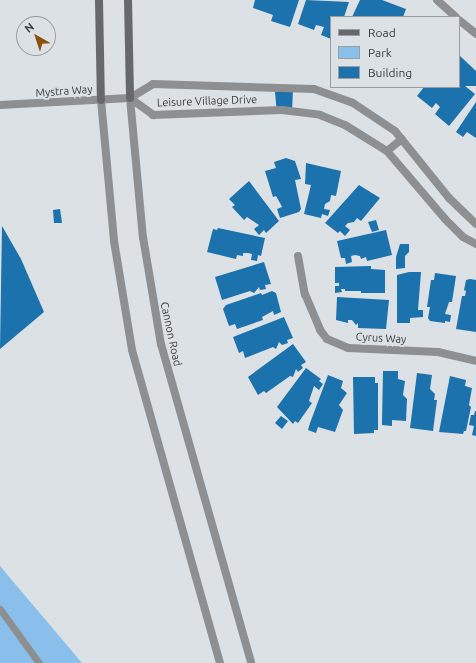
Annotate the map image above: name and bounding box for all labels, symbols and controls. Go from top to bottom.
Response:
north arrow [16,16,56,56]
legend [330,16,460,88]
text: N [22,20,36,35]
text: Road [368,26,396,39]
text: Park [368,46,392,59]
text: Building [368,66,412,79]
street label: Mystra Way [35,82,93,100]
street label: Leisure Village Drive [157,93,257,109]
street label: Cannon Road [158,301,184,367]
street label: Cyrus Way [355,330,407,346]

